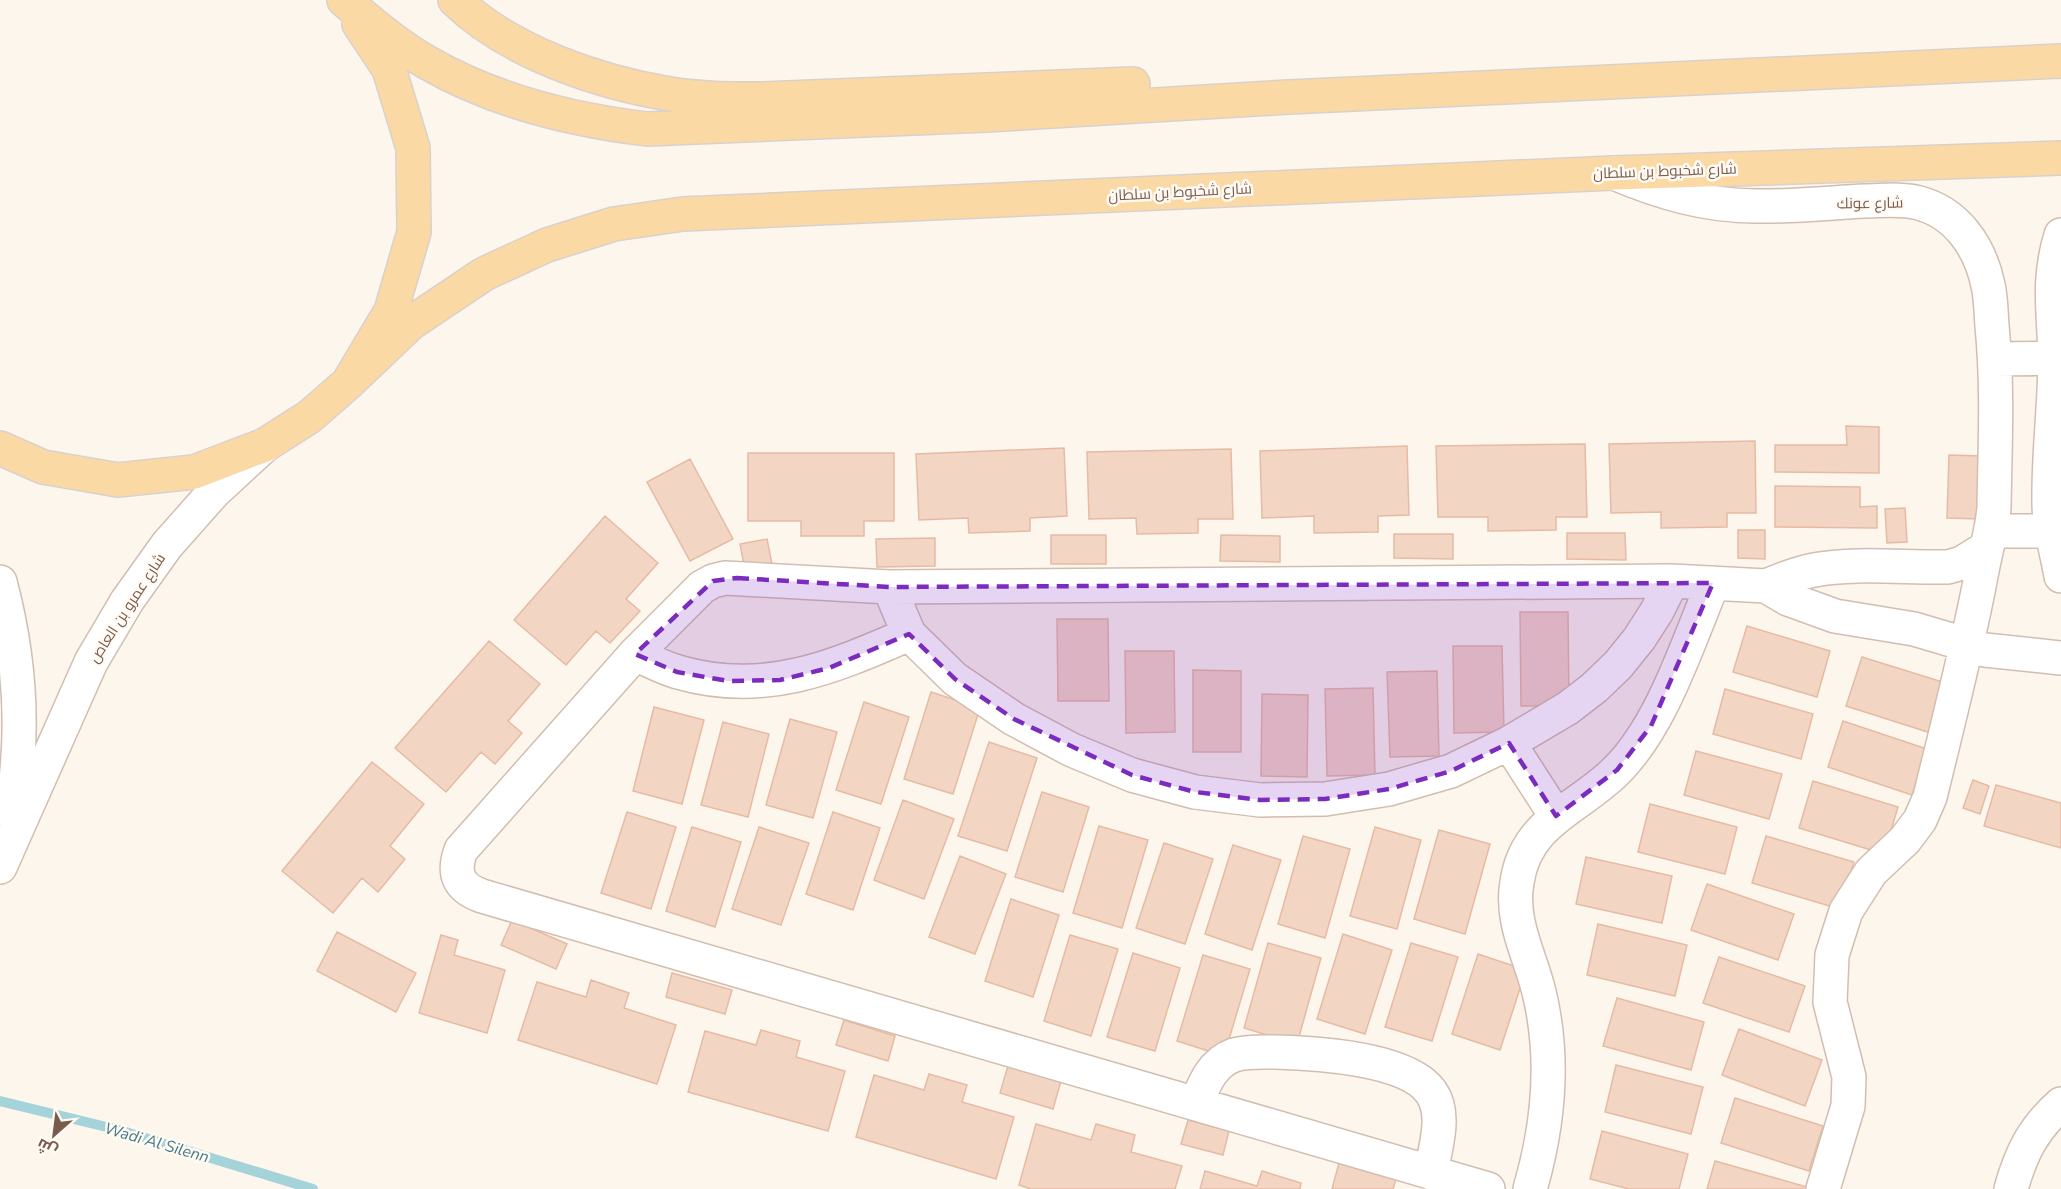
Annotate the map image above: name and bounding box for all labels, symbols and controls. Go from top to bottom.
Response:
street label: شارع شخبوط بن سلطان [1593,158,1737,185]
street label: شارع شخبوط بن سلطان [1108,178,1252,207]
street label: شارع عونك [1836,192,1904,215]
street label: شارع عمرو بن العاص [84,549,171,667]
north arrow [24,1105,84,1165]
water label: Wadi Al Silenn [102,1118,212,1168]
text: ش [33,1133,62,1162]

